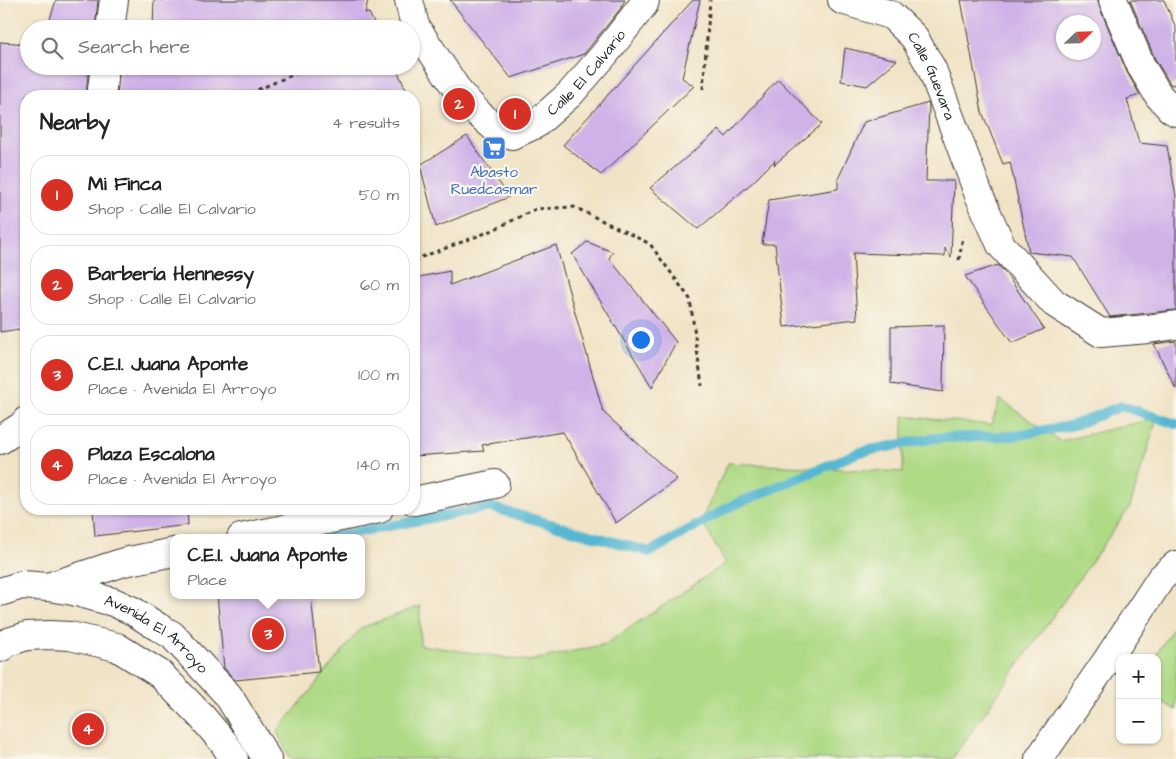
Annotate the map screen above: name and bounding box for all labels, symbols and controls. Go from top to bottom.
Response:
north arrow [1056,15,1101,60]
search box [20,20,420,75]
street label: Calle El Calvario [542,25,631,121]
street label: Calle Guevara [902,28,960,123]
icon: search [38,34,66,62]
text: Search here [78,34,190,61]
pin: 2 [443,85,475,123]
pin: 1 [499,95,531,133]
text: Nearby [40,108,110,137]
text: 4 results [332,112,400,134]
supermarket icon: Abasto Ruedcasmar [481,135,507,161]
place label: Abasto Ruedcasmar [451,162,537,200]
text: Mi Finca [88,171,161,198]
text: 1 [56,184,58,206]
text: 50 m [359,184,399,206]
text: Shop · Calle El Calvario [88,198,256,220]
text: Barbería Hennessy [88,261,254,288]
text: 2 [52,274,62,296]
text: 60 m [360,274,399,296]
text: Shop · Calle El Calvario [88,288,256,310]
your location [628,327,654,353]
text: C.E.I. Juana Aponte [88,351,248,378]
text: 3 [53,364,61,386]
text: 100 m [358,364,399,386]
text: Place · Avenida El Arroyo [88,378,276,400]
text: Plaza Escalona [88,441,215,468]
text: 4 [52,454,62,476]
text: 140 m [357,454,399,476]
text: Place · Avenida El Arroyo [88,468,276,490]
popup [170,534,365,599]
text: C.E.I. Juana Aponte [187,542,348,569]
text: Place [187,569,227,591]
street label: Avenida El Arroyo [102,590,213,679]
pin: 3 [252,615,284,653]
map controls [1116,654,1161,744]
button: + [1116,654,1161,699]
button: − [1116,699,1161,744]
pin: 4 [72,710,104,748]

